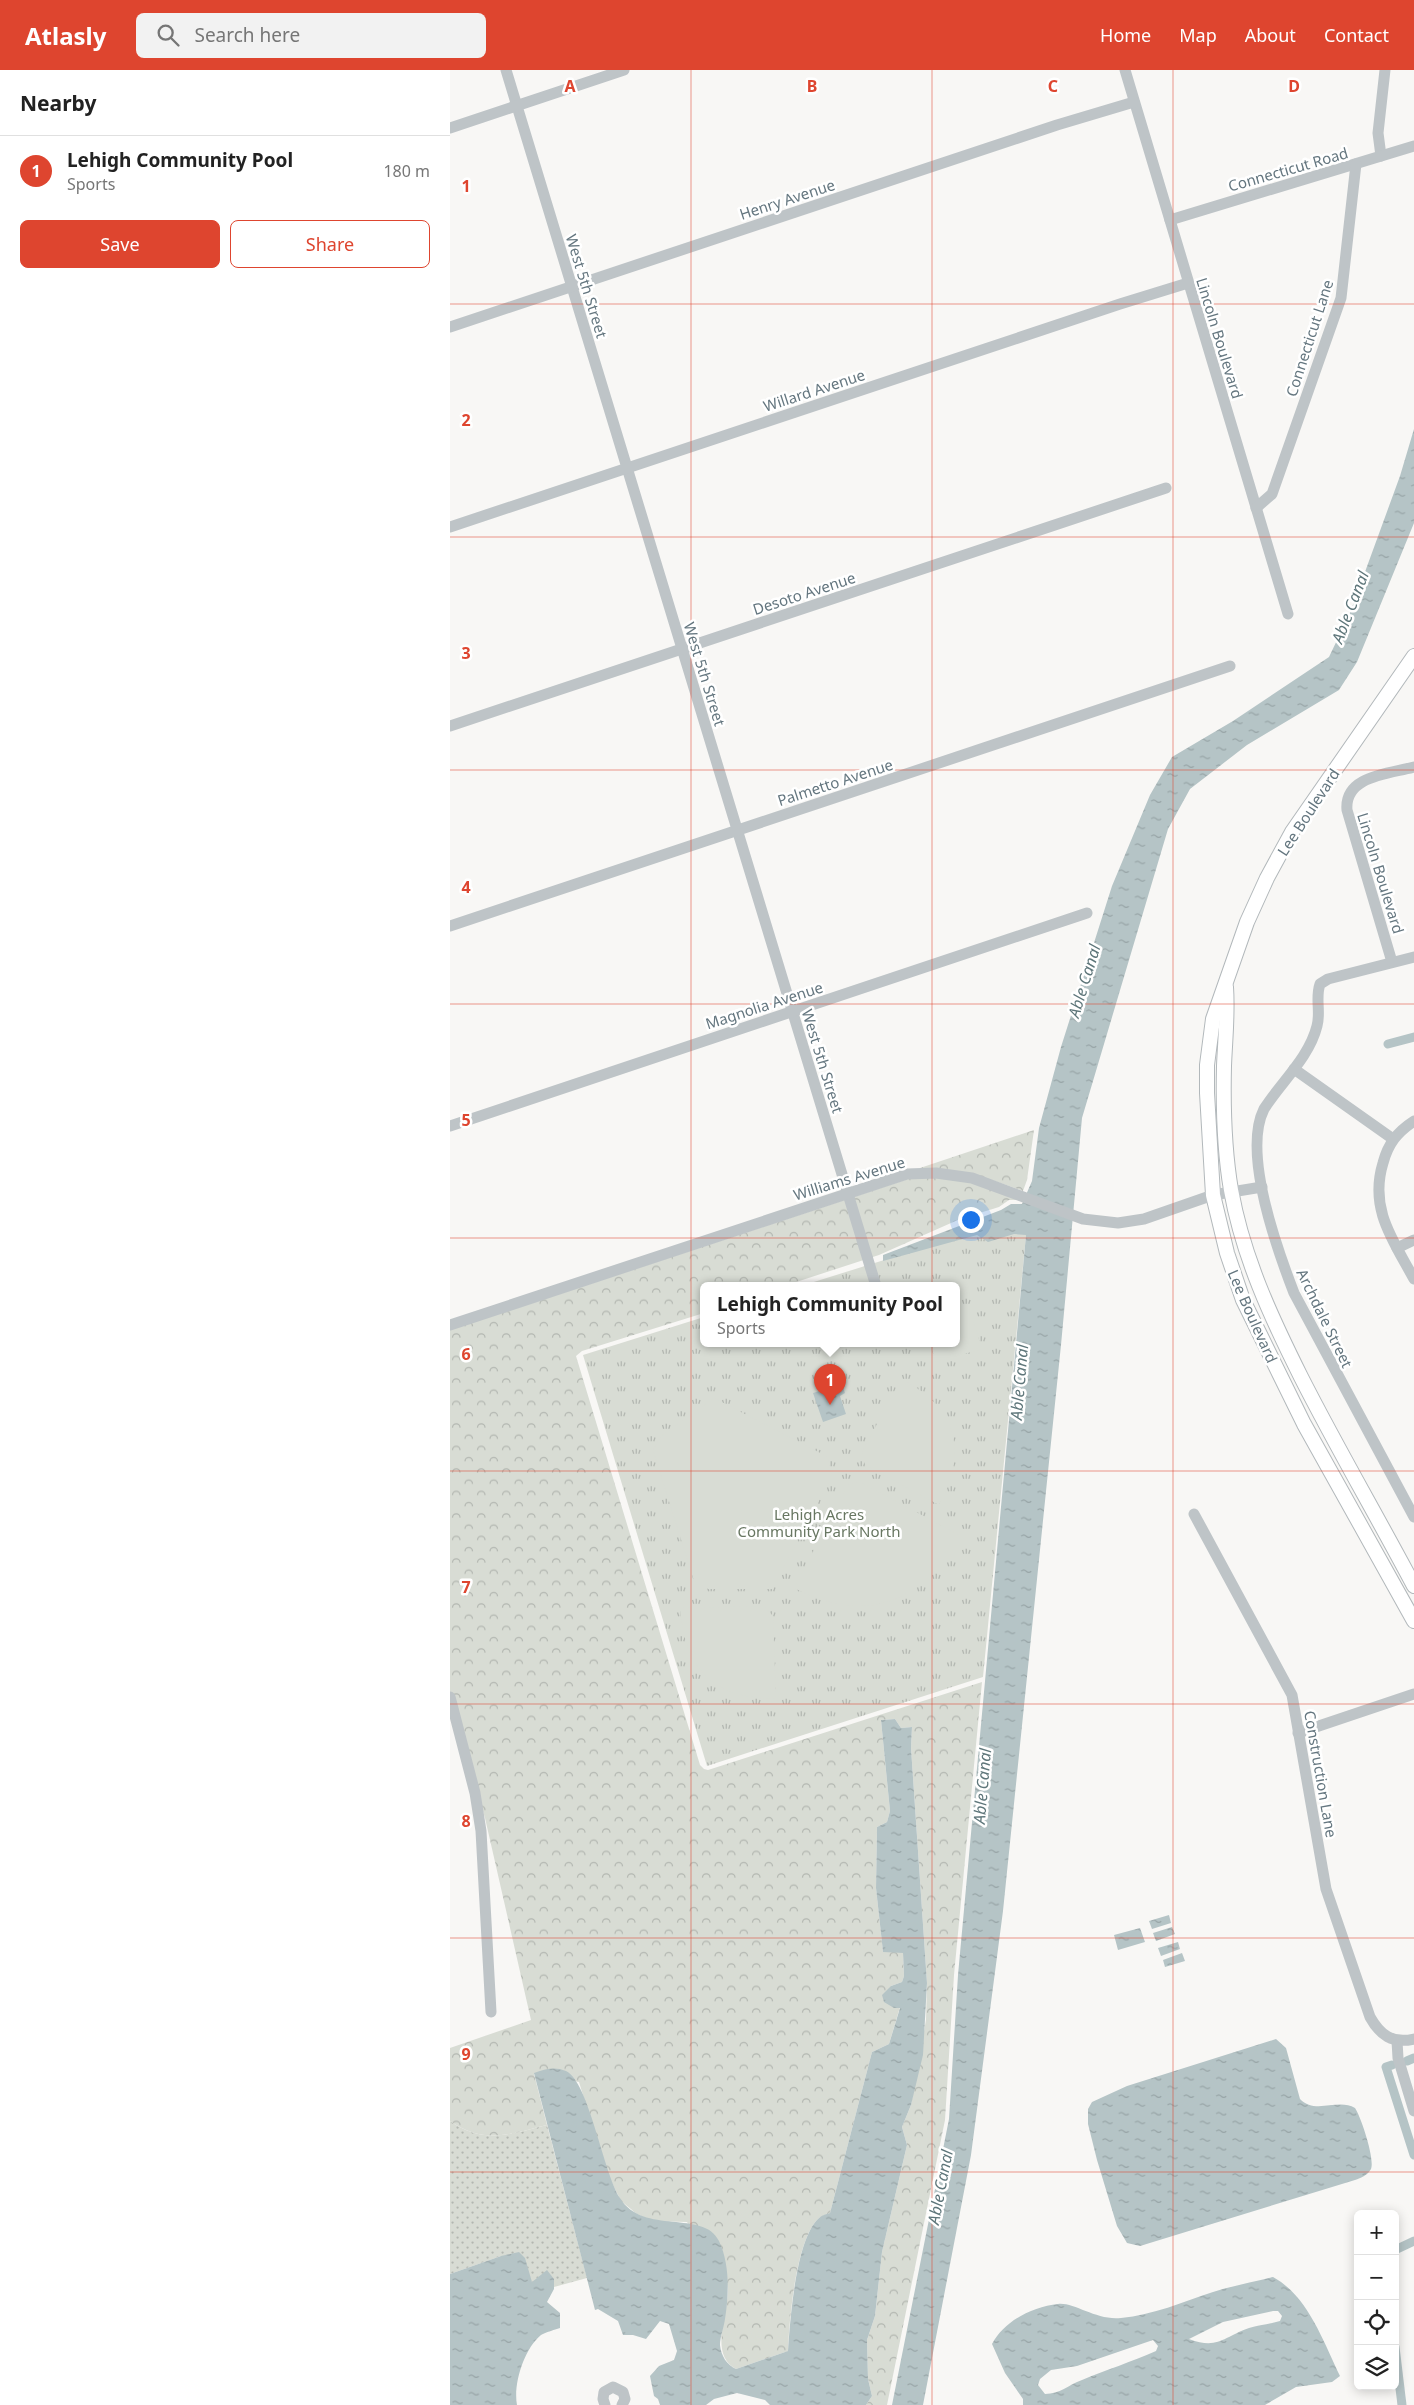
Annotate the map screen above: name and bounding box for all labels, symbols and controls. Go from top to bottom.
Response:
search box [136,13,486,58]
text: Atlasly [25,19,106,52]
icon: search [154,21,182,49]
text: Search here [194,22,300,48]
text: Home [1100,23,1151,47]
text: Map [1179,23,1217,47]
text: About [1245,23,1296,47]
text: Contact [1324,23,1389,47]
text: A [564,75,576,97]
text: B [807,75,817,97]
text: C [1048,75,1058,97]
text: D [1288,75,1300,97]
text: Nearby [20,89,96,117]
street label: Connecticut Road [1226,142,1350,196]
text: Lehigh Community Pool [67,147,293,173]
text: 1 [31,160,41,182]
text: 180 m [383,160,430,182]
text: Sports [67,173,115,195]
street label: Henry Avenue [737,174,837,224]
text: 1 [461,175,471,197]
button: Save [20,220,220,268]
button: Share [230,220,430,268]
street label: West 5th Street [562,232,612,341]
street label: Lincoln Boulevard [1192,275,1248,401]
street label: Connecticut Lane [1281,277,1337,399]
street label: Willard Avenue [761,364,867,416]
text: 2 [461,409,471,431]
street label: Desoto Avenue [750,567,858,619]
water label: Able Canal [1326,567,1374,647]
street label: West 5th Street [680,620,730,729]
text: 3 [461,642,471,664]
street label: Palmetto Avenue [775,754,895,810]
street label: Lee Boulevard [1272,765,1344,859]
street label: Lincoln Boulevard [1353,810,1409,936]
text: 4 [461,876,471,898]
water label: Able Canal [1062,941,1106,1021]
street label: Magnolia Avenue [703,977,825,1033]
street label: West 5th Street [798,1007,848,1116]
text: 5 [461,1109,471,1131]
street label: Williams Avenue [791,1152,907,1204]
your location [958,1207,984,1233]
street label: Archdale Street [1292,1265,1358,1371]
street label: Lee Boulevard [1224,1266,1282,1366]
popup [700,1282,960,1347]
text: Lehigh Community Pool [717,1291,943,1317]
text: Sports [717,1317,765,1339]
text: 6 [461,1343,471,1365]
water label: Able Canal [1005,1343,1033,1422]
pin: 1 [814,1364,846,1405]
park label: Lehigh Acres Community Park North [738,1504,900,1541]
text: 7 [461,1576,471,1598]
street label: Construction Lane [1300,1709,1342,1839]
water label: Able Canal [968,1747,996,1826]
text: 8 [461,1810,471,1832]
text: 9 [461,2043,471,2065]
water label: Able Canal [922,2147,958,2227]
map controls [1354,2210,1399,2390]
button: + [1354,2210,1399,2255]
button: − [1354,2255,1399,2300]
button: locate [1354,2300,1399,2345]
button: layers [1354,2345,1399,2390]

